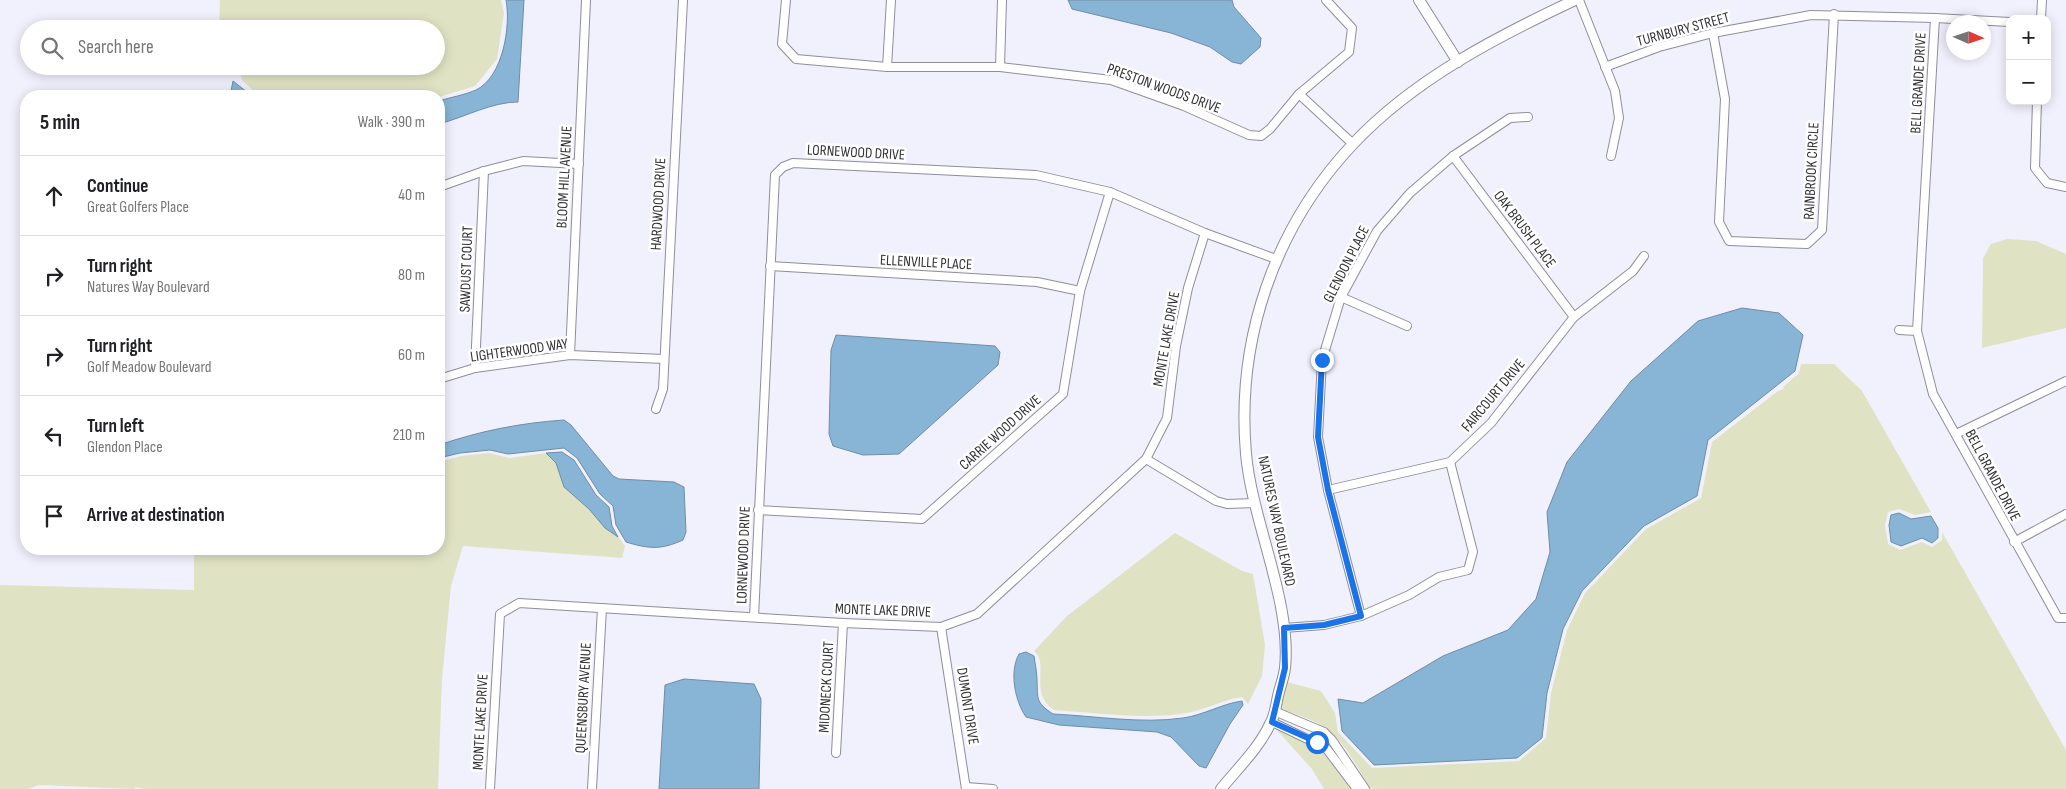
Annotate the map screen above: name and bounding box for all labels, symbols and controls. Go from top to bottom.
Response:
street label: TURNBURY STREET [1635,8,1732,51]
north arrow [1946,15,1991,60]
map controls [2006,15,2051,105]
button: + [2006,15,2051,60]
search box [20,20,445,75]
street label: BELL GRANDE DRIVE [1906,32,1931,134]
icon: search [38,34,66,62]
text: Search here [78,36,154,59]
street label: PRESTON WOODS DRIVE [1104,59,1223,118]
button: − [2006,60,2051,105]
text: 5 min [40,110,80,135]
text: Walk · 390 m [358,113,425,132]
street label: RAINBROOK CIRCLE [1799,122,1824,220]
street label: BLOOM HILL AVENUE [552,125,577,229]
street label: LORNEWOOD DRIVE [807,140,905,165]
street label: HARDWOOD DRIVE [647,157,670,251]
text: Continue [87,175,148,198]
icon: ahead [40,182,68,210]
text: 40 m [398,186,425,205]
street label: OAK BRUSH PLACE [1489,187,1560,272]
text: Great Golfers Place [87,198,189,217]
street label: GLENDON PLACE [1319,223,1374,306]
street label: SAWDUST COURT [455,225,478,313]
street label: ELLENVILLE PLACE [879,251,973,274]
text: Turn right [87,255,152,278]
icon: right [40,262,68,290]
text: 80 m [398,266,425,285]
text: Natures Way Boulevard [87,278,210,297]
street label: MONTE LAKE DRIVE [1149,290,1184,388]
street label: LIGHTERWOOD WAY [469,334,570,367]
text: Turn right [87,335,152,358]
icon: right [40,342,68,370]
text: 60 m [398,346,425,365]
route end [1311,349,1334,372]
street label: FAIRCOURT DRIVE [1457,355,1529,436]
text: Golf Meadow Boulevard [87,358,212,377]
street label: CARRIE WOOD DRIVE [955,391,1045,474]
text: Turn left [87,415,144,438]
icon: left [40,422,68,450]
text: 210 m [393,426,425,445]
street label: BELL GRANDE DRIVE [1960,426,2025,524]
text: Glendon Place [87,438,163,457]
street label: NATURES WAY BOULEVARD [1253,454,1300,588]
icon: arrive [40,502,68,530]
text: Arrive at destination [87,504,225,527]
street label: LORNEWOOD DRIVE [732,506,755,604]
street label: MONTE LAKE DRIVE [835,599,931,622]
street label: MIDONECK COURT [815,641,838,733]
street label: QUEENSBURY AVENUE [571,642,596,754]
street label: DUMONT DRIVE [952,666,983,746]
street label: MONTE LAKE DRIVE [468,673,493,771]
route start [1306,731,1329,754]

